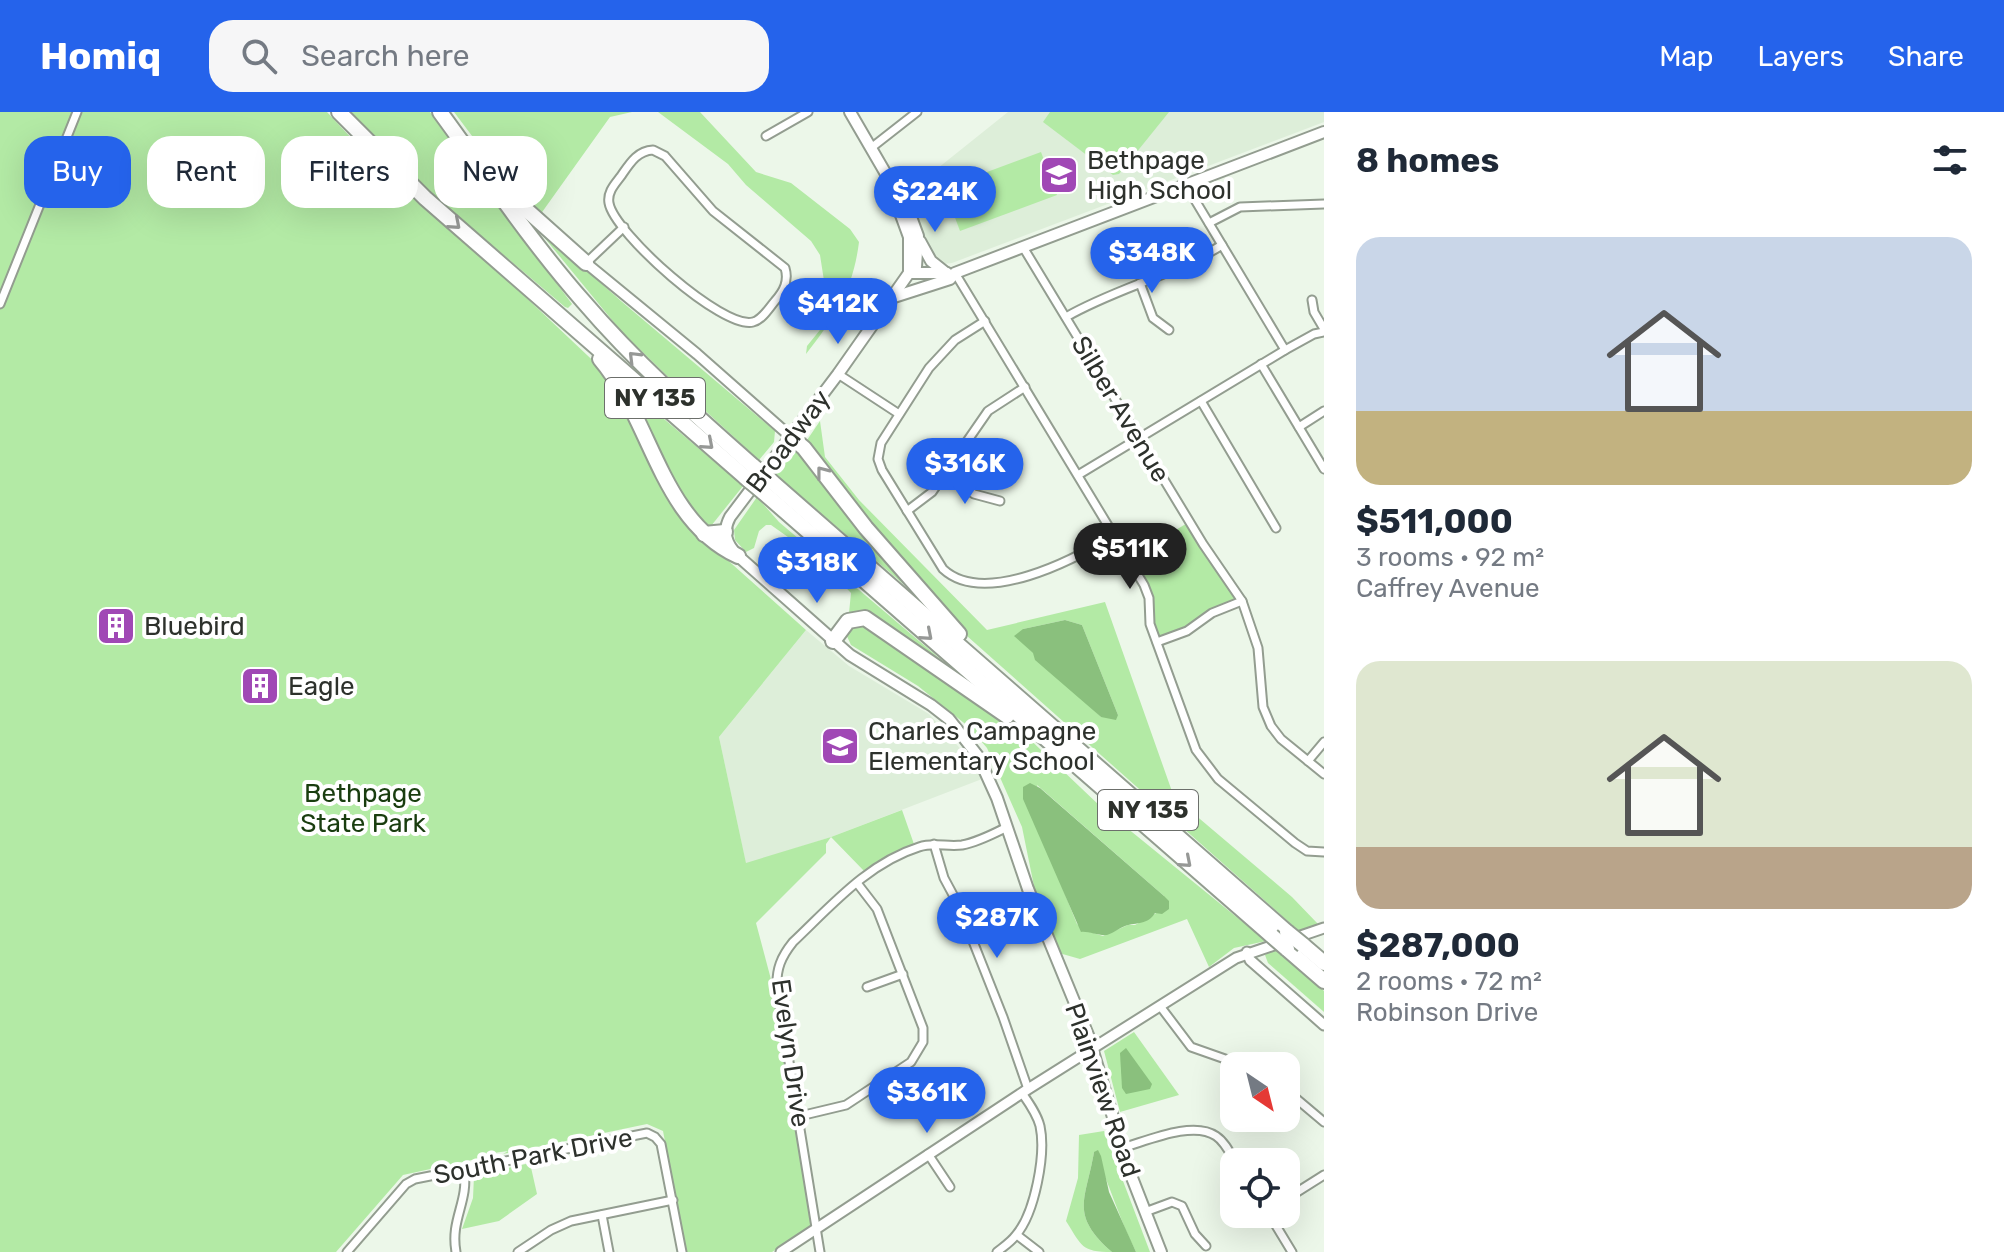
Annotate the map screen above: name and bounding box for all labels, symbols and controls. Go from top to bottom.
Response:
search box [209,20,769,92]
text: Homiq [40,33,161,79]
icon: search [237,34,281,78]
text: Search here [301,38,469,74]
text: Map [1659,40,1714,73]
text: Layers [1758,40,1844,73]
text: Share [1888,40,1964,73]
chip: Buy [24,136,131,208]
chip: Rent [147,136,265,208]
chip: Filters [281,136,418,208]
chip: New [434,136,547,208]
icon: filters [1928,138,1972,182]
text: 8 homes [1356,140,1499,181]
place label: Bethpage High School [1087,145,1232,206]
school or university icon: Bethpage High School [1038,154,1080,196]
pin: $224K [879,166,991,234]
text: $224K [892,176,978,207]
one-way arrow [446,214,461,229]
pin: $348K [1096,227,1208,295]
text: $348K [1108,237,1196,268]
pin: $412K [782,278,894,346]
text: $412K [797,288,879,319]
icon: home [1592,289,1736,433]
street label: Silber Avenue [1065,331,1176,488]
one-way arrow [629,352,643,366]
road number: NY 135 [605,378,705,418]
street label: Broadway [740,384,837,499]
one-way arrow [699,435,714,449]
pin: $316K [909,438,1021,506]
text: $316K [924,448,1006,479]
one-way arrow [817,467,832,481]
text: $511,000 [1356,501,1513,542]
pin: $511K [1074,523,1186,591]
text: $511K [1091,533,1169,564]
pin: $318K [761,537,873,605]
text: 3 rooms · 92 m² [1356,542,1544,573]
text: $318K [776,547,858,578]
text: Caffrey Avenue [1356,573,1540,604]
building icon: Bluebird [95,605,137,647]
place label: Bluebird [144,611,245,642]
one-way arrow [918,626,933,640]
building icon: Eagle [239,665,281,707]
place label: Eagle [288,671,355,702]
icon: home [1592,713,1736,857]
place label: Charles Campagne Elementary School [868,716,1096,777]
school or university icon: Charles Campagne Elementary School [819,725,861,767]
park label: Bethpage State Park [300,778,426,839]
road number: NY 135 [1098,790,1198,830]
one-way arrow [1177,852,1192,866]
pin: $287K [941,892,1053,960]
text: $287K [955,902,1039,933]
text: $287,000 [1356,925,1520,966]
text: 2 rooms · 72 m² [1356,966,1542,997]
street label: Evelyn Drive [765,977,816,1129]
text: Robinson Drive [1356,997,1538,1028]
street label: Plainview Road [1058,999,1147,1181]
north arrow [1220,1052,1300,1132]
map controls [1220,1052,1300,1228]
pin: $361K [871,1067,983,1135]
text: $361K [886,1077,968,1108]
street label: South Park Drive [431,1122,635,1191]
button: locate [1220,1148,1300,1228]

